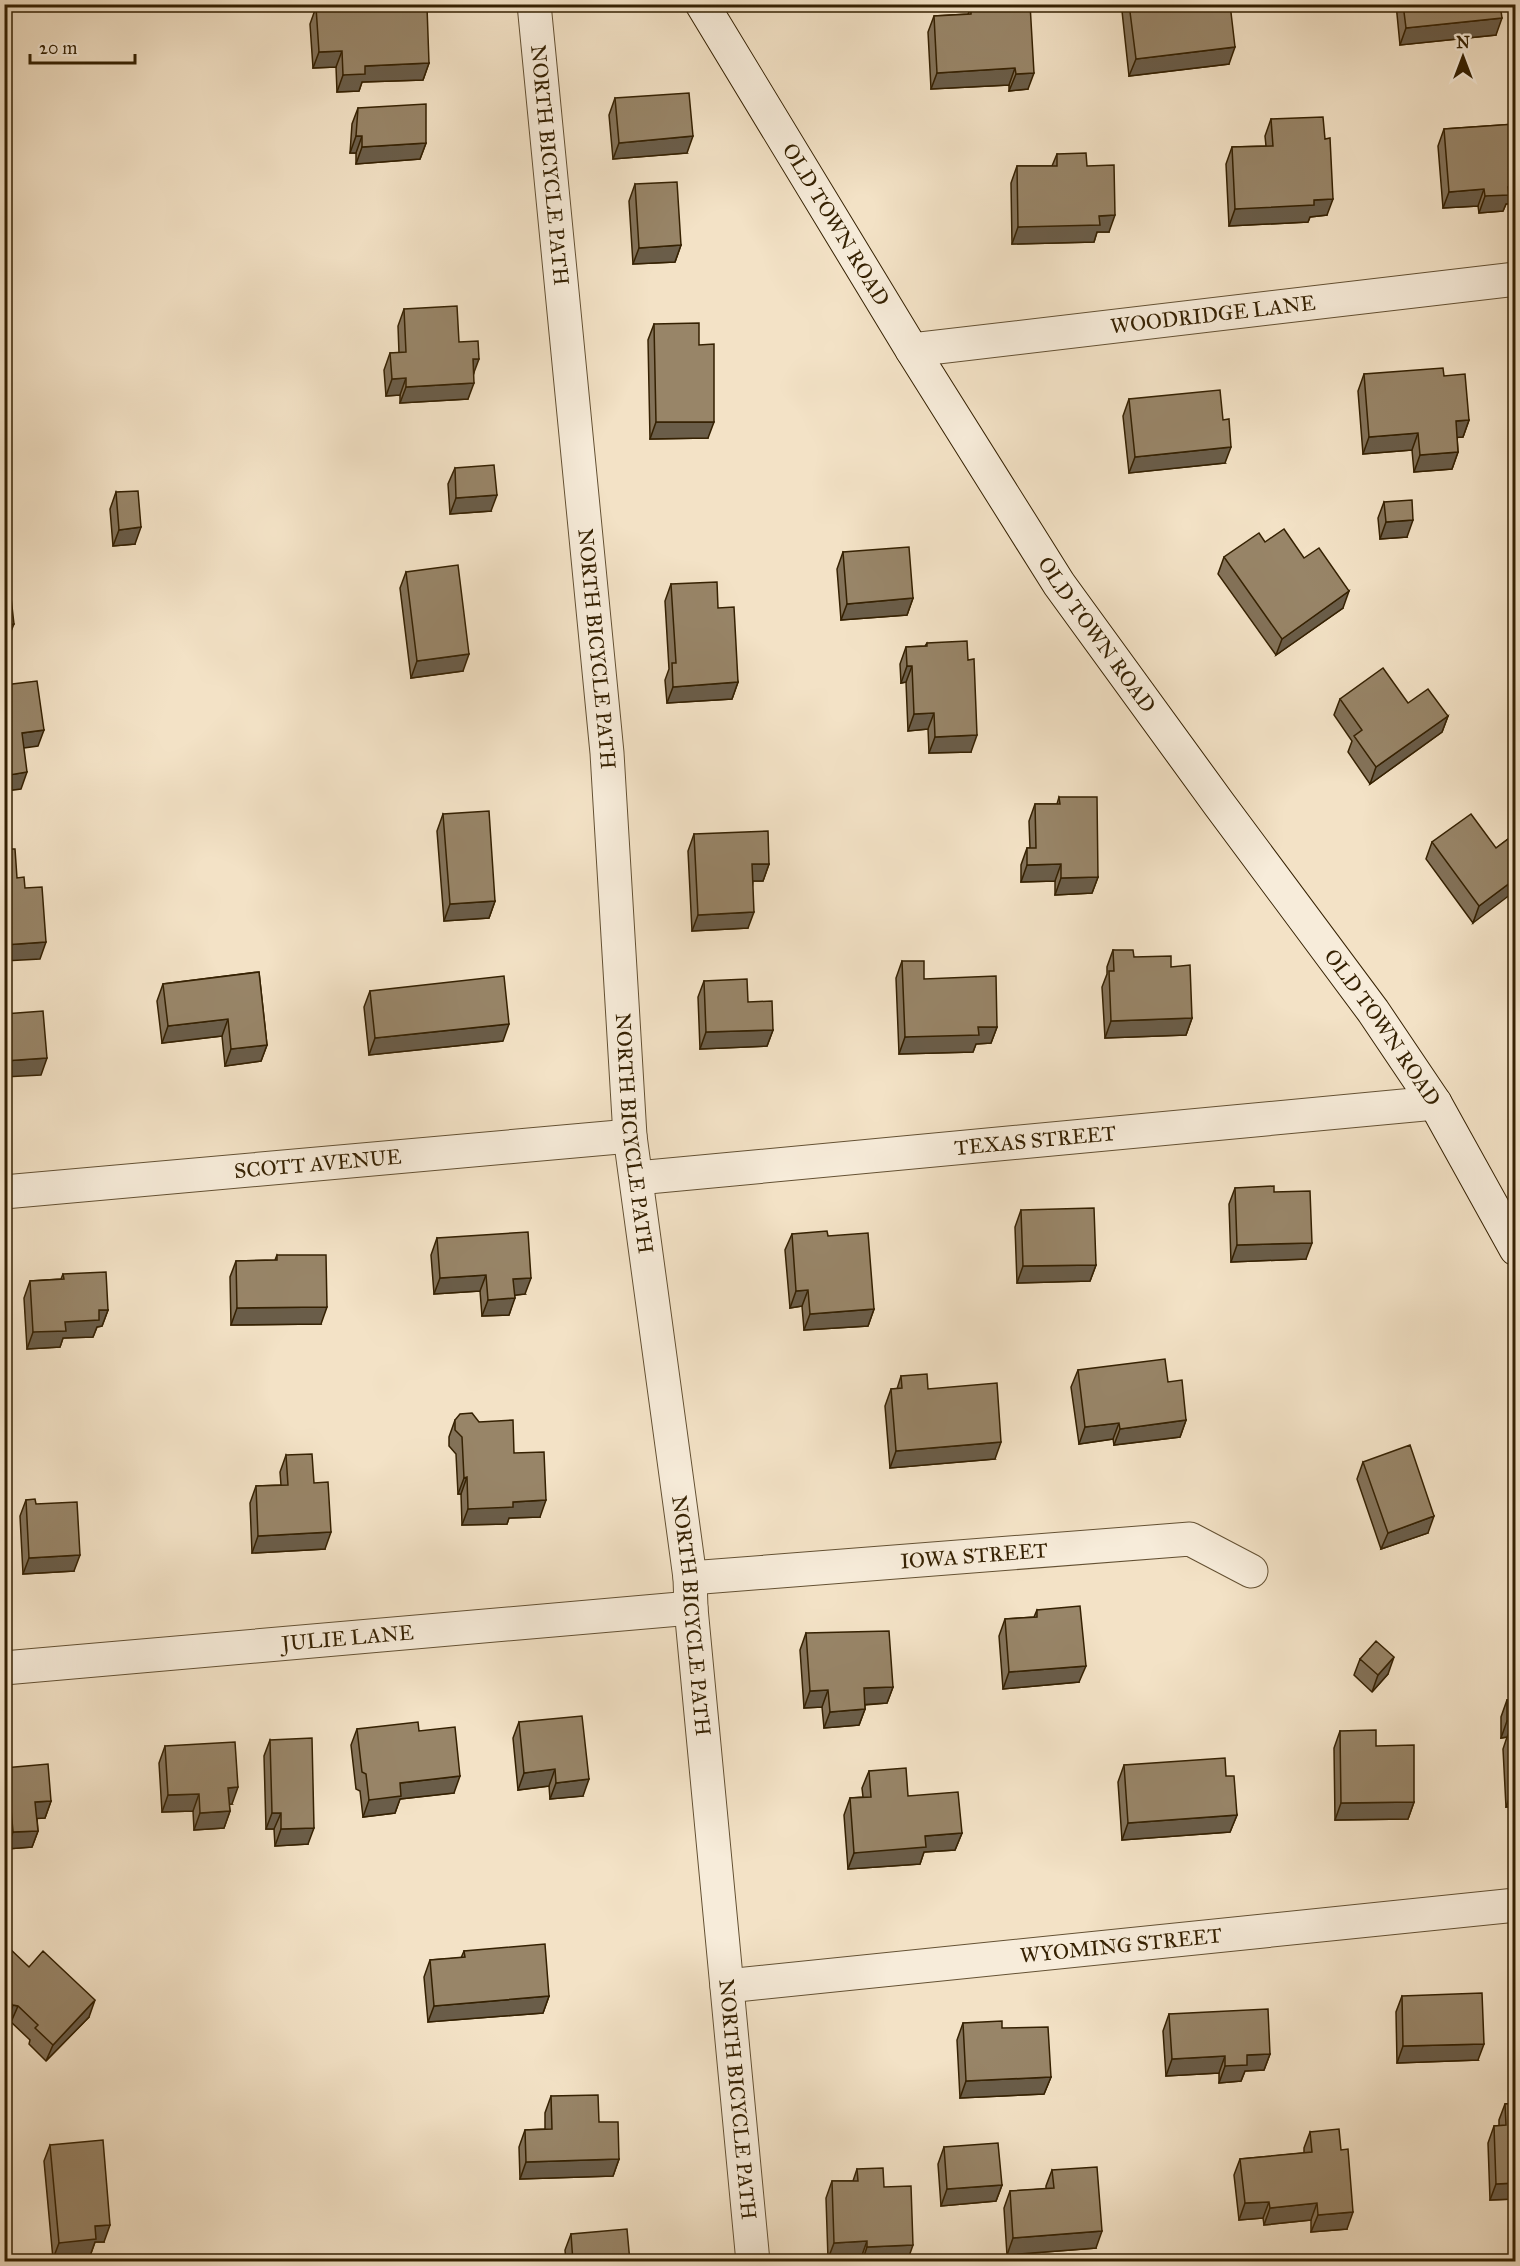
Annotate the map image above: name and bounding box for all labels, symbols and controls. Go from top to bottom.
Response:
scale bar [30,27,135,65]
north arrow [1433,27,1493,87]
text: N [1456,33,1470,52]
text: 20 m [39,37,77,59]
street label: NORTH BICYCLE PATH [525,44,574,287]
street label: OLD TOWN ROAD [777,138,895,311]
street label: WOODRIDGE LANE [1109,290,1317,340]
street label: NORTH BICYCLE PATH [572,527,621,770]
street label: OLD TOWN ROAD [1032,552,1161,718]
street label: OLD TOWN ROAD [1318,944,1446,1111]
street label: NORTH BICYCLE PATH [610,1012,659,1255]
street label: TEXAS STREET [953,1120,1117,1161]
street label: SCOTT AVENUE [233,1144,402,1184]
street label: NORTH BICYCLE PATH [666,1494,716,1737]
street label: IOWA STREET [899,1537,1049,1575]
street label: JULIE LANE [279,1619,415,1657]
street label: WYOMING STREET [1019,1922,1223,1969]
street label: NORTH BICYCLE PATH [713,1978,762,2221]

